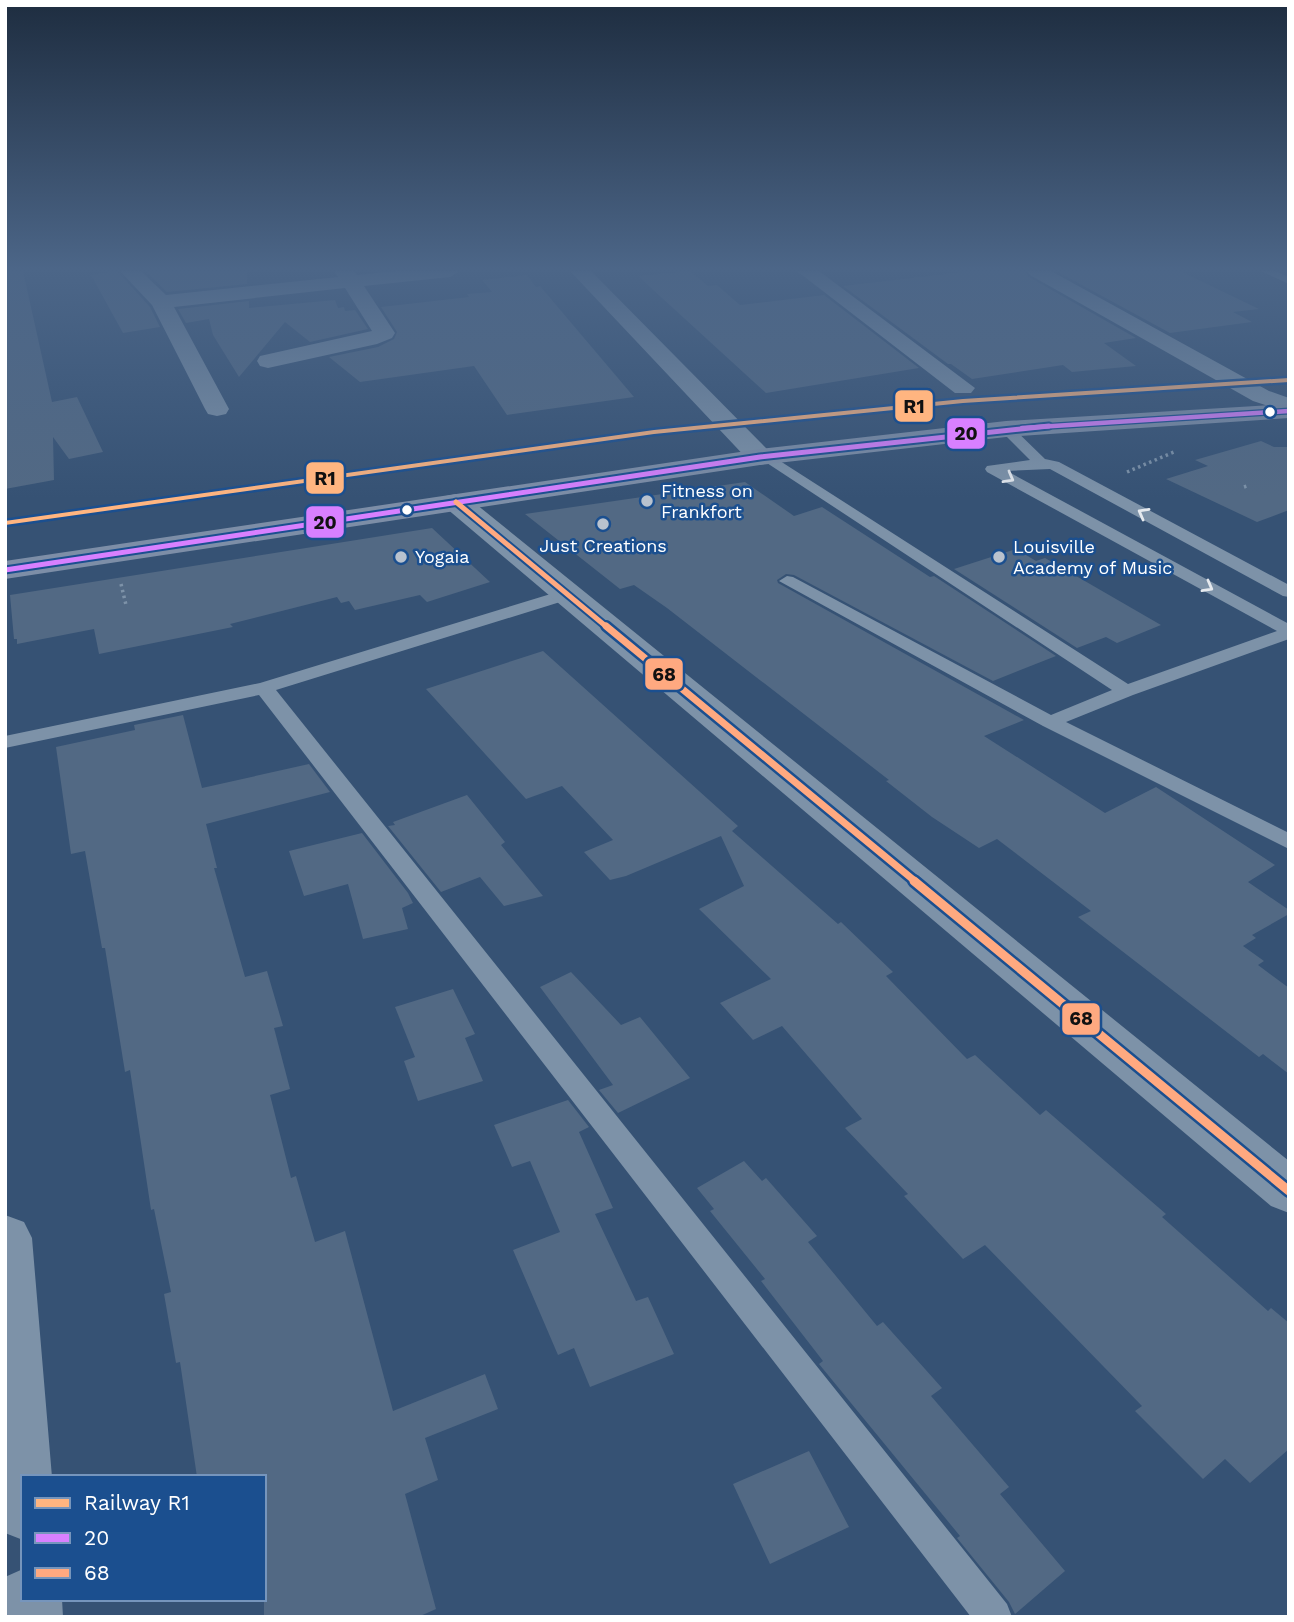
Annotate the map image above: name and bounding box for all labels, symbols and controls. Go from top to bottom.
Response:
line badge: R1 [894,389,934,423]
text: R1 [903,395,925,418]
unlabelled marker [1263,405,1277,419]
line badge: 20 [946,417,986,450]
text: 20 [954,422,978,445]
line badge: R1 [305,461,345,495]
text: R1 [314,467,336,490]
one-way arrow [1001,470,1014,483]
place label: Fitness on Frankfort [661,480,753,522]
marker: Fitness on Frankfort [639,493,655,509]
unlabelled marker [400,503,414,517]
line badge: 20 [305,505,345,539]
one-way arrow [1137,508,1150,521]
text: 20 [313,511,337,534]
marker: Just Creations [595,516,611,532]
place label: Just Creations [539,535,667,556]
place label: Louisville Academy of Music [1013,536,1172,578]
place label: Yogaia [415,546,470,567]
marker: Yogaia [393,549,409,565]
marker: Louisville Academy of Music [991,549,1007,565]
one-way arrow [1201,579,1214,593]
line badge: 68 [644,657,684,691]
text: 68 [652,663,676,686]
line badge: 68 [1061,1002,1101,1036]
text: 68 [1069,1007,1093,1030]
legend [21,1475,266,1601]
text: Railway R1 [84,1490,190,1515]
text: 20 [84,1525,109,1550]
text: 68 [84,1560,110,1585]

